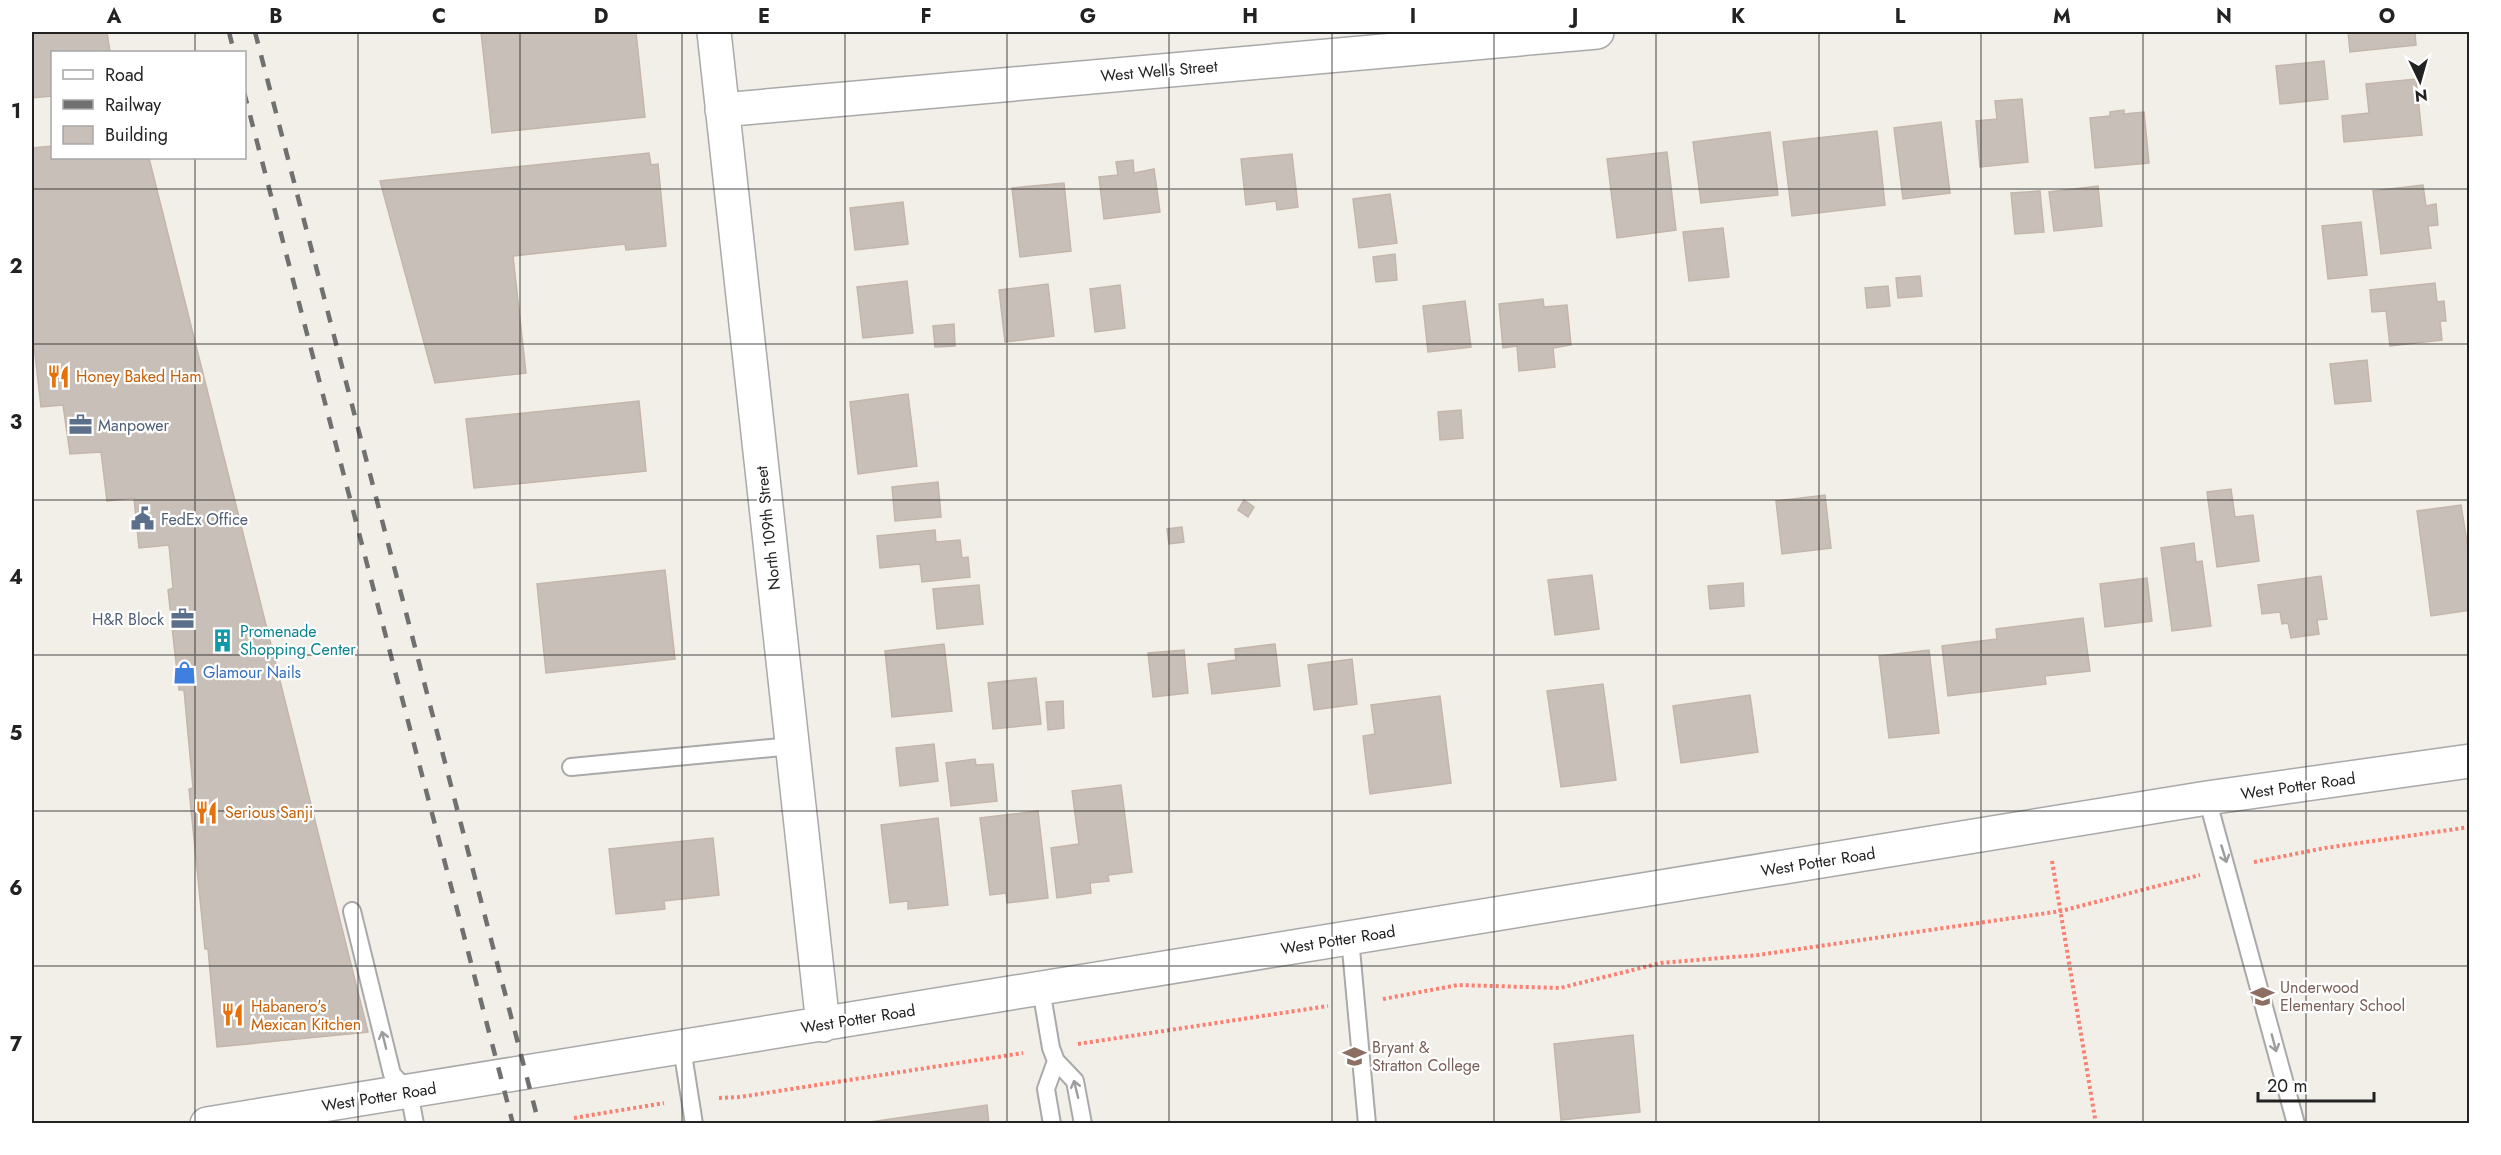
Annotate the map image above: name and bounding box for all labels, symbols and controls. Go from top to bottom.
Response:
text: A [106,2,122,31]
text: B [269,2,283,31]
text: C [432,2,446,31]
text: D [594,2,608,31]
text: E [758,2,770,31]
text: F [920,2,932,31]
text: G [1080,2,1096,31]
text: H [1242,2,1258,31]
text: I [1410,2,1416,31]
text: J [1568,2,1578,31]
text: K [1731,2,1745,31]
text: L [1895,2,1906,31]
text: M [2053,2,2071,31]
text: N [2216,2,2232,31]
text: O [2379,2,2395,31]
legend [51,51,246,159]
north arrow [2390,51,2450,111]
street label: West Wells Street [1099,54,1219,88]
text: Road [105,62,144,88]
text: N [2414,83,2429,107]
text: Railway [105,92,161,118]
text: 1 [11,97,21,126]
text: Building [105,122,168,148]
text: 2 [9,252,23,281]
restaurant icon: Honey Baked Ham [45,363,71,389]
place label: Honey Baked Ham [76,365,202,388]
text: 3 [10,408,22,437]
office icon: Manpower [67,412,93,438]
place label: Manpower [98,414,170,437]
street label: North 109th Street [750,465,786,591]
public building icon: FedEx Office [130,506,156,532]
place label: FedEx Office [161,508,248,531]
text: 4 [9,563,23,592]
office icon: H&R Block [169,606,195,632]
place label: H&R Block [92,608,165,631]
place label: Promenade Shopping Center [240,620,356,661]
building icon: Promenade Shopping Center [209,627,235,653]
shop icon: Glamour Nails [172,659,198,685]
place label: Glamour Nails [203,661,301,684]
text: 5 [10,719,23,748]
street label: West Potter Road [2239,767,2357,805]
restaurant icon: Serious Sanji [194,799,220,825]
place label: Serious Sanji [225,801,313,824]
street label: West Potter Road [1759,842,1877,882]
one-way arrow [2219,844,2230,863]
text: 6 [9,874,23,903]
street label: West Potter Road [1279,920,1397,960]
place label: Underwood Elementary School [2280,976,2405,1017]
school or university icon: Underwood Elementary School [2249,983,2275,1009]
place label: Habanero's Mexican Kitchen [251,995,361,1036]
street label: West Potter Road [799,999,917,1039]
restaurant icon: Habanero's Mexican Kitchen [220,1002,246,1028]
text: 7 [10,1030,23,1059]
one-way arrow [378,1031,390,1050]
one-way arrow [2269,1033,2281,1052]
place label: Bryant & Stratton College [1372,1036,1480,1077]
school or university icon: Bryant & Stratton College [1341,1043,1367,1069]
scale bar [2258,1065,2374,1103]
text: 20 m [2267,1073,2307,1099]
street label: West Potter Road [320,1077,438,1117]
one-way arrow [1069,1080,1081,1099]

